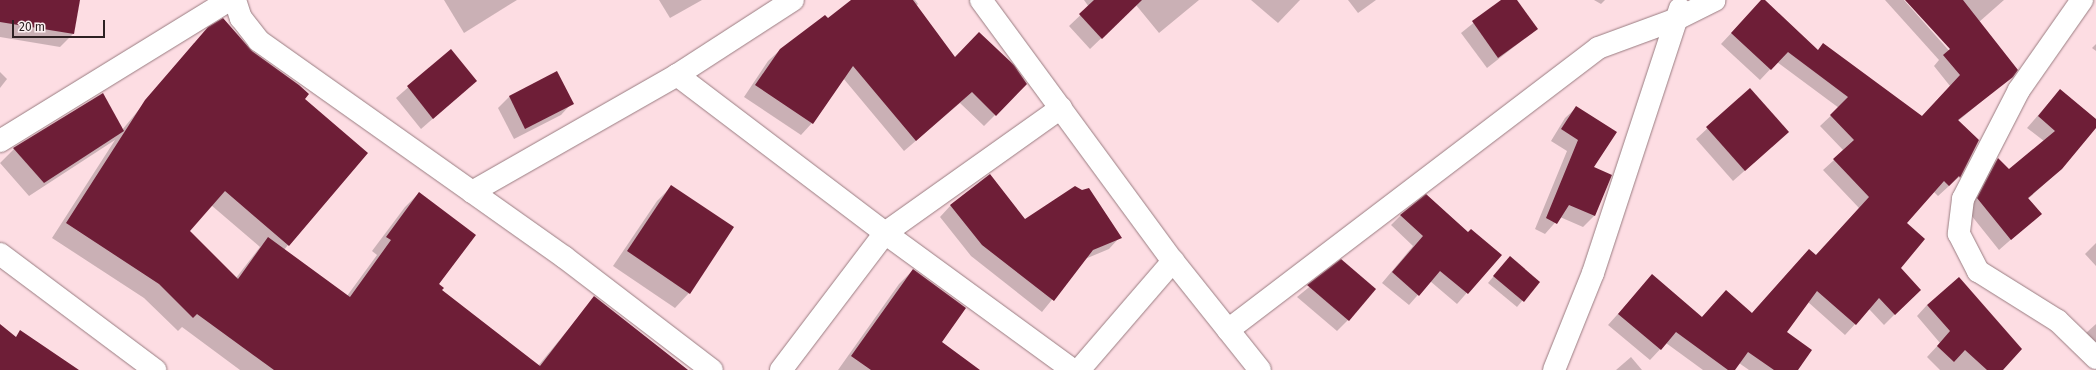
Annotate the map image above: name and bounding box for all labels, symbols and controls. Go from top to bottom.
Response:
scale bar [14,12,107,38]
text: 20 m [19,20,45,34]

